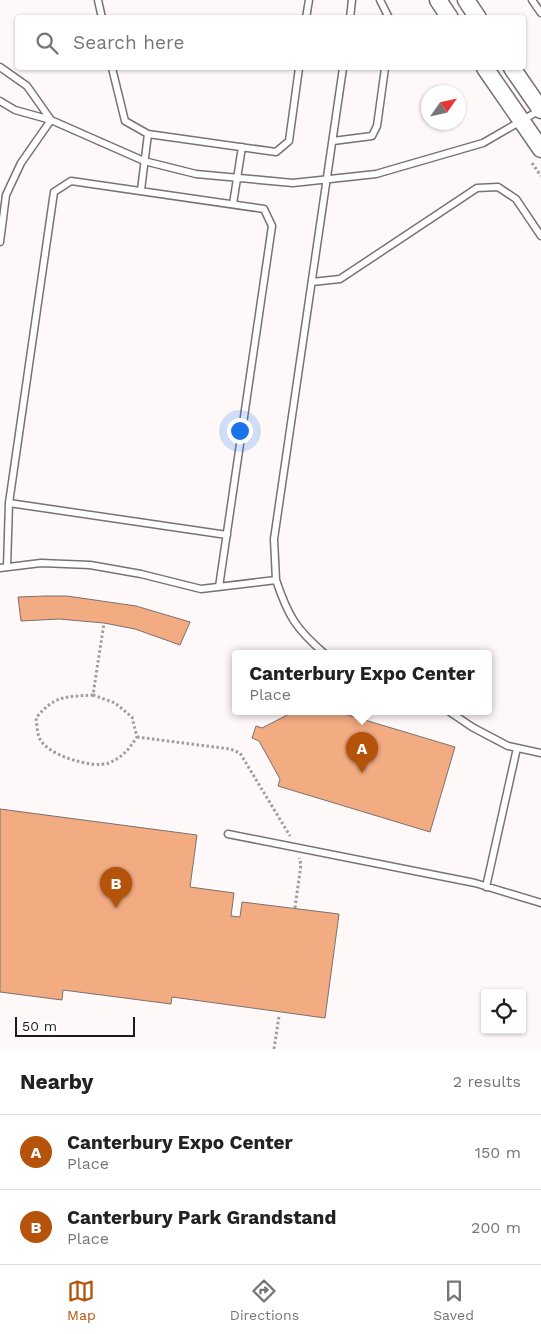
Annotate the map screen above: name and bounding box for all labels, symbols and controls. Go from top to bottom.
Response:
search box [15,15,526,70]
icon: search [33,29,61,57]
text: Search here [73,31,184,54]
north arrow [421,85,466,130]
your location [227,418,253,444]
popup [232,650,492,715]
text: Canterbury Expo Center [249,662,475,685]
text: Place [249,685,291,704]
pin: A [346,732,378,773]
pin: B [100,867,132,908]
map controls [481,989,526,1034]
button: locate [481,989,526,1034]
scale bar [15,1014,135,1037]
text: 50 m [22,1018,57,1034]
text: Nearby [20,1069,93,1094]
text: 2 results [453,1072,521,1091]
text: Canterbury Expo Center [67,1131,293,1154]
text: A [31,1143,41,1162]
text: 150 m [475,1143,521,1162]
text: Place [67,1154,109,1173]
text: Canterbury Park Grandstand [67,1206,336,1229]
text: B [31,1218,41,1237]
text: 200 m [471,1218,521,1237]
text: Place [67,1229,109,1248]
tab: Map [67,1277,96,1323]
tab: Directions [230,1277,299,1323]
tab: Saved [433,1277,474,1323]

